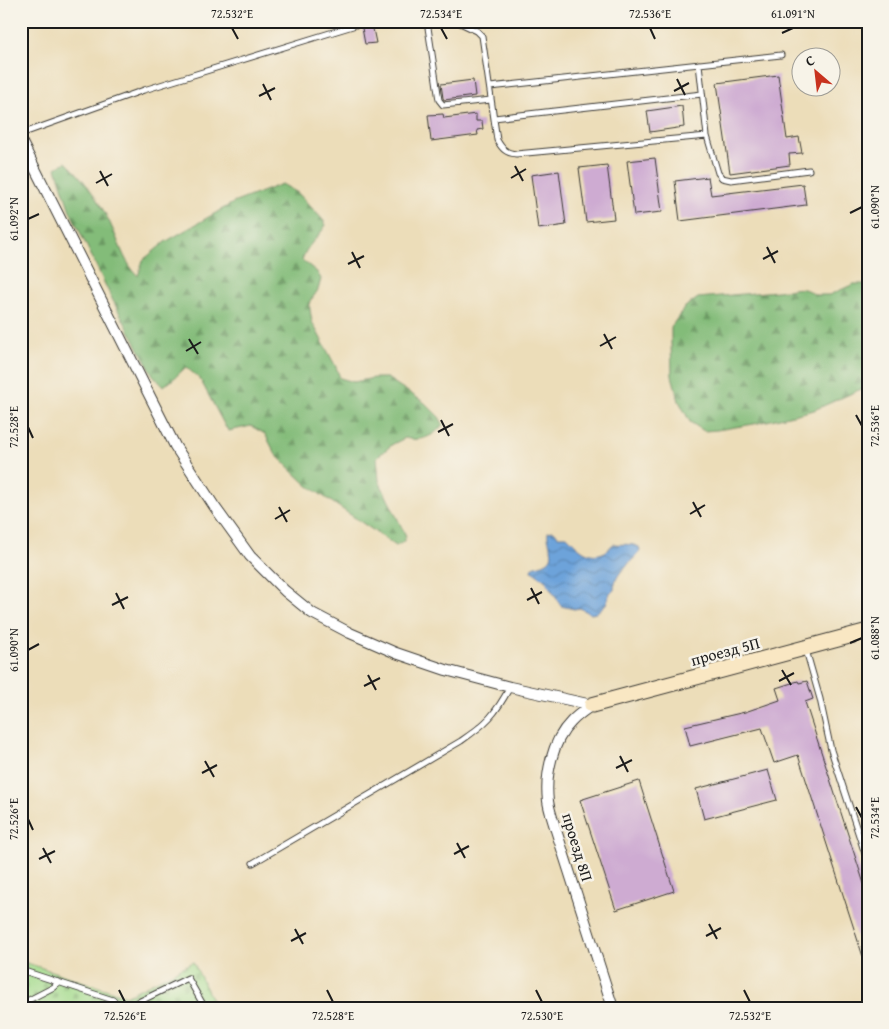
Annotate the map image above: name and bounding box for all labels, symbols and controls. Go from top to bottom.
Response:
text: 72.532°E [211,5,253,22]
text: 72.534°E [420,5,462,22]
text: 72.536°E [629,5,671,22]
text: 61.091°N [771,5,815,22]
north arrow [792,48,842,98]
text: С [802,50,818,71]
text: 61.090°N [866,185,883,229]
text: 61.092°N [5,197,22,241]
text: 72.536°E [866,405,883,447]
text: 72.528°E [5,406,22,448]
text: 61.088°N [866,616,883,660]
text: 61.090°N [5,628,22,672]
street label: проезд 5П [688,630,762,672]
text: 72.534°E [866,797,883,839]
text: 72.526°E [5,798,22,840]
street label: проезд 8П [556,810,600,884]
text: 72.526°E [104,1007,146,1024]
text: 72.528°E [312,1007,354,1024]
text: 72.530°E [521,1007,563,1024]
text: 72.532°E [729,1007,771,1024]

